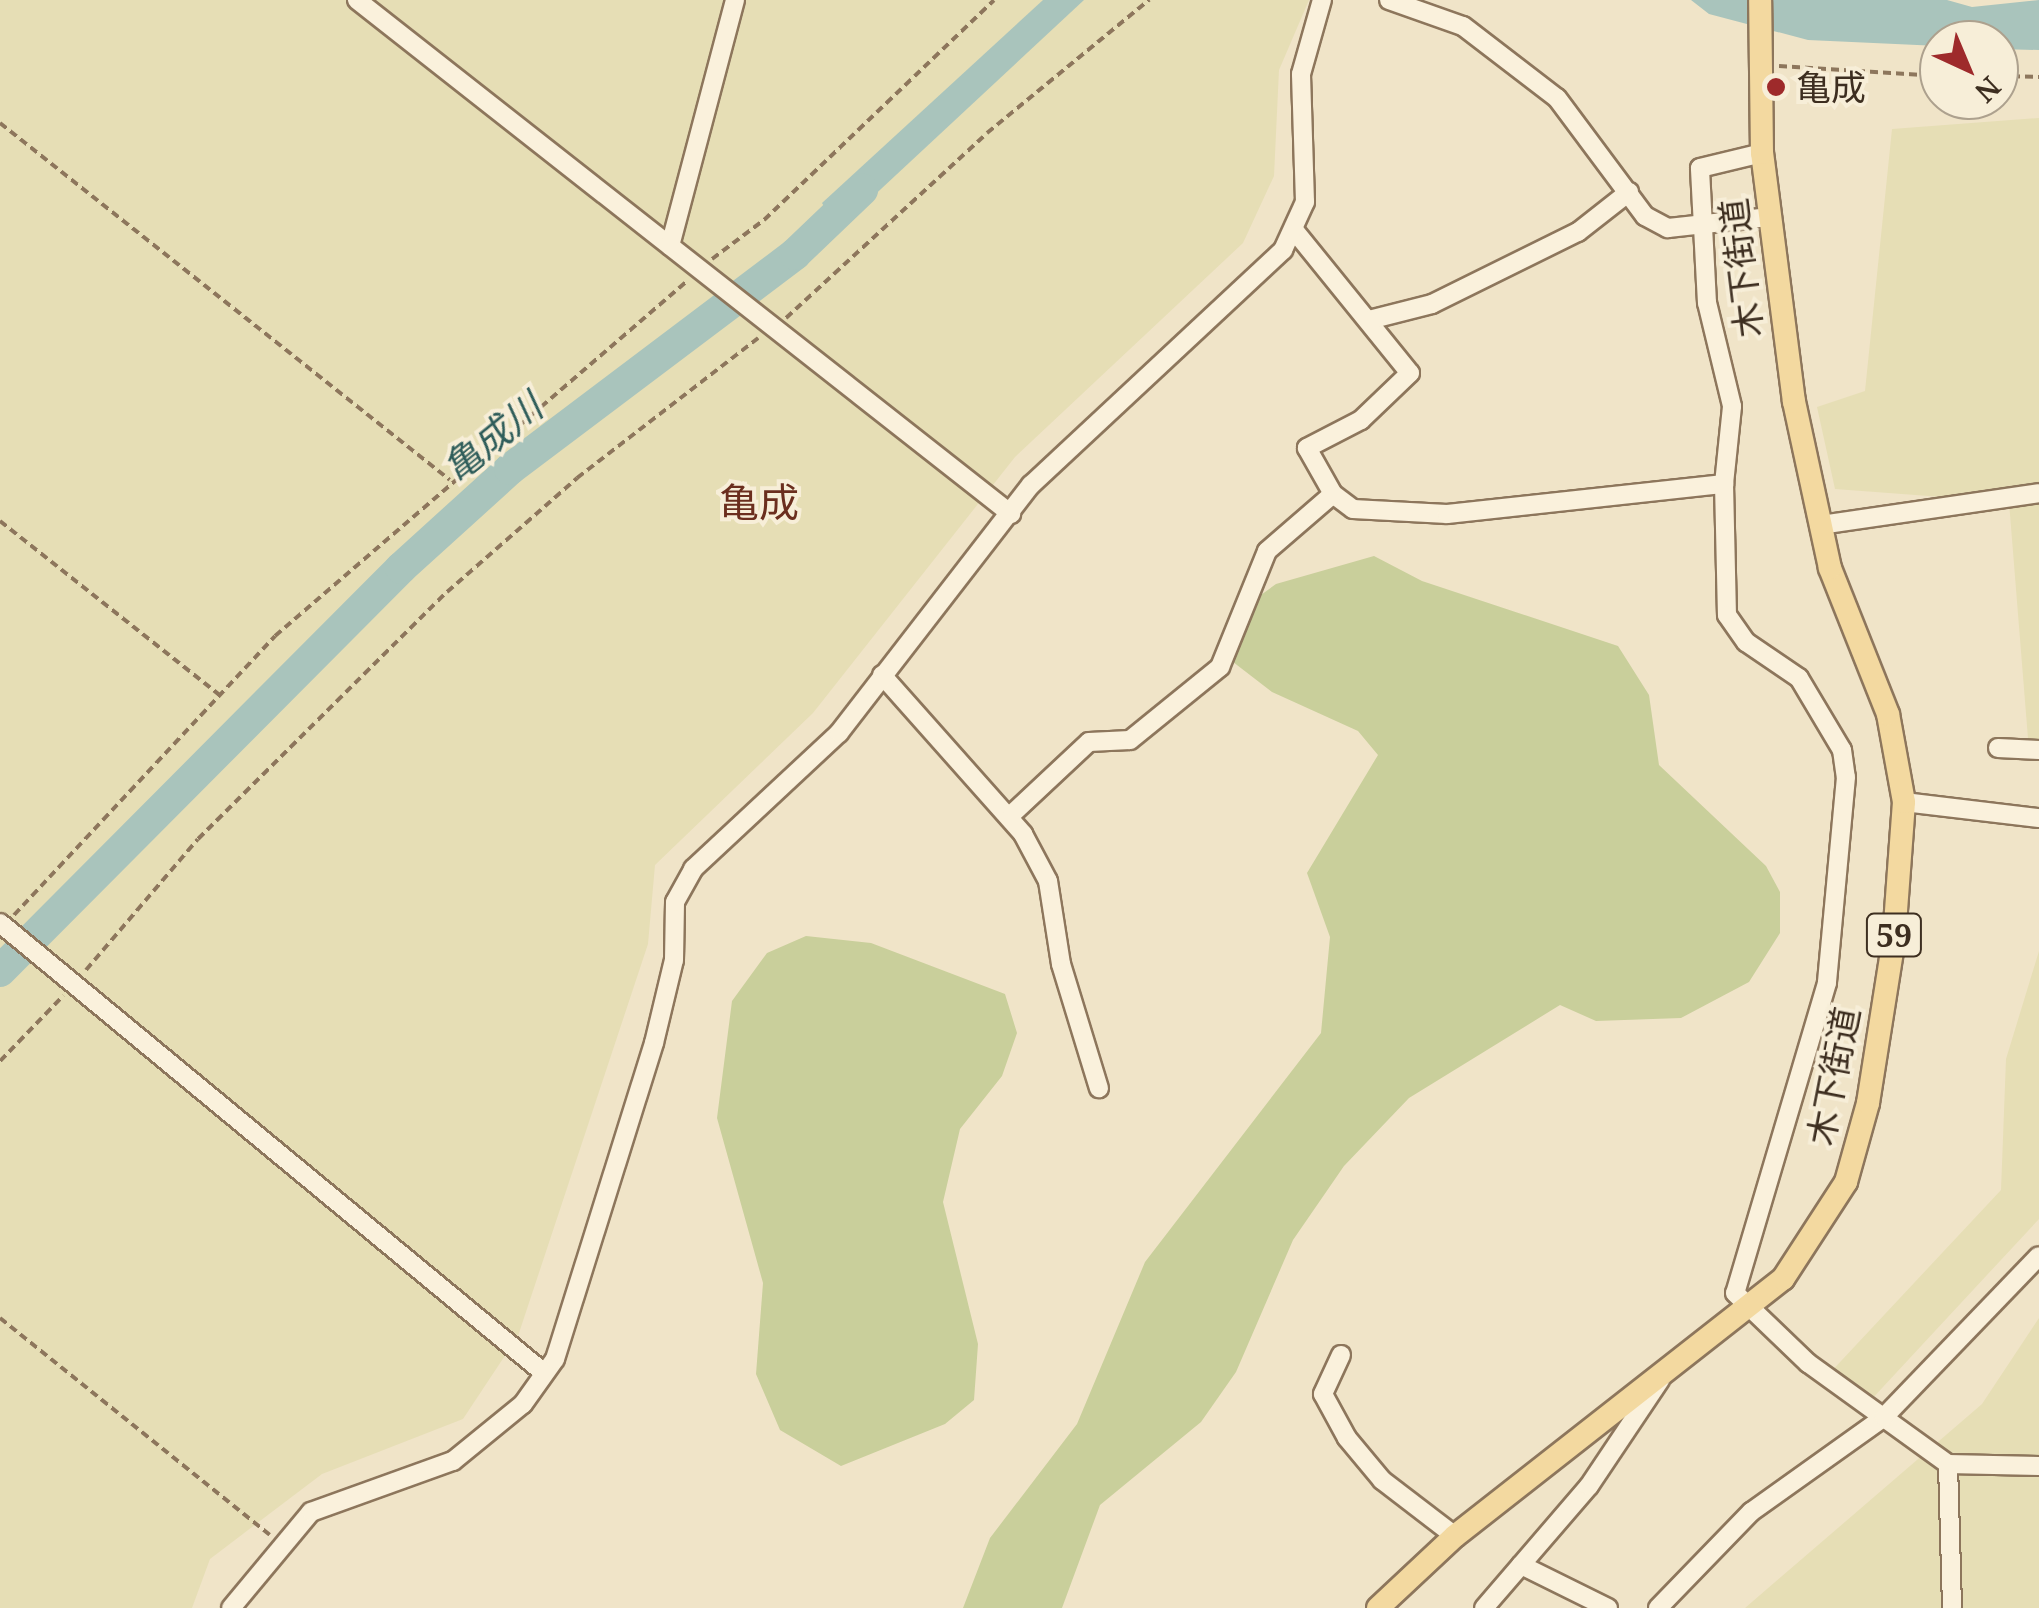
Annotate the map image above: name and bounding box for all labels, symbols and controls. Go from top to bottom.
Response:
north arrow [1919,20,2019,120]
place label: 亀成 [1796,66,1866,108]
text: N [1967,69,2010,111]
marker: 亀成 [1765,76,1787,98]
street label: 木下街道 [1712,196,1770,340]
water label: 亀成川 [433,383,551,491]
district label: 亀成 [719,478,799,526]
road number: 59 [1864,908,1924,962]
street label: 木下街道 [1799,1003,1867,1149]

